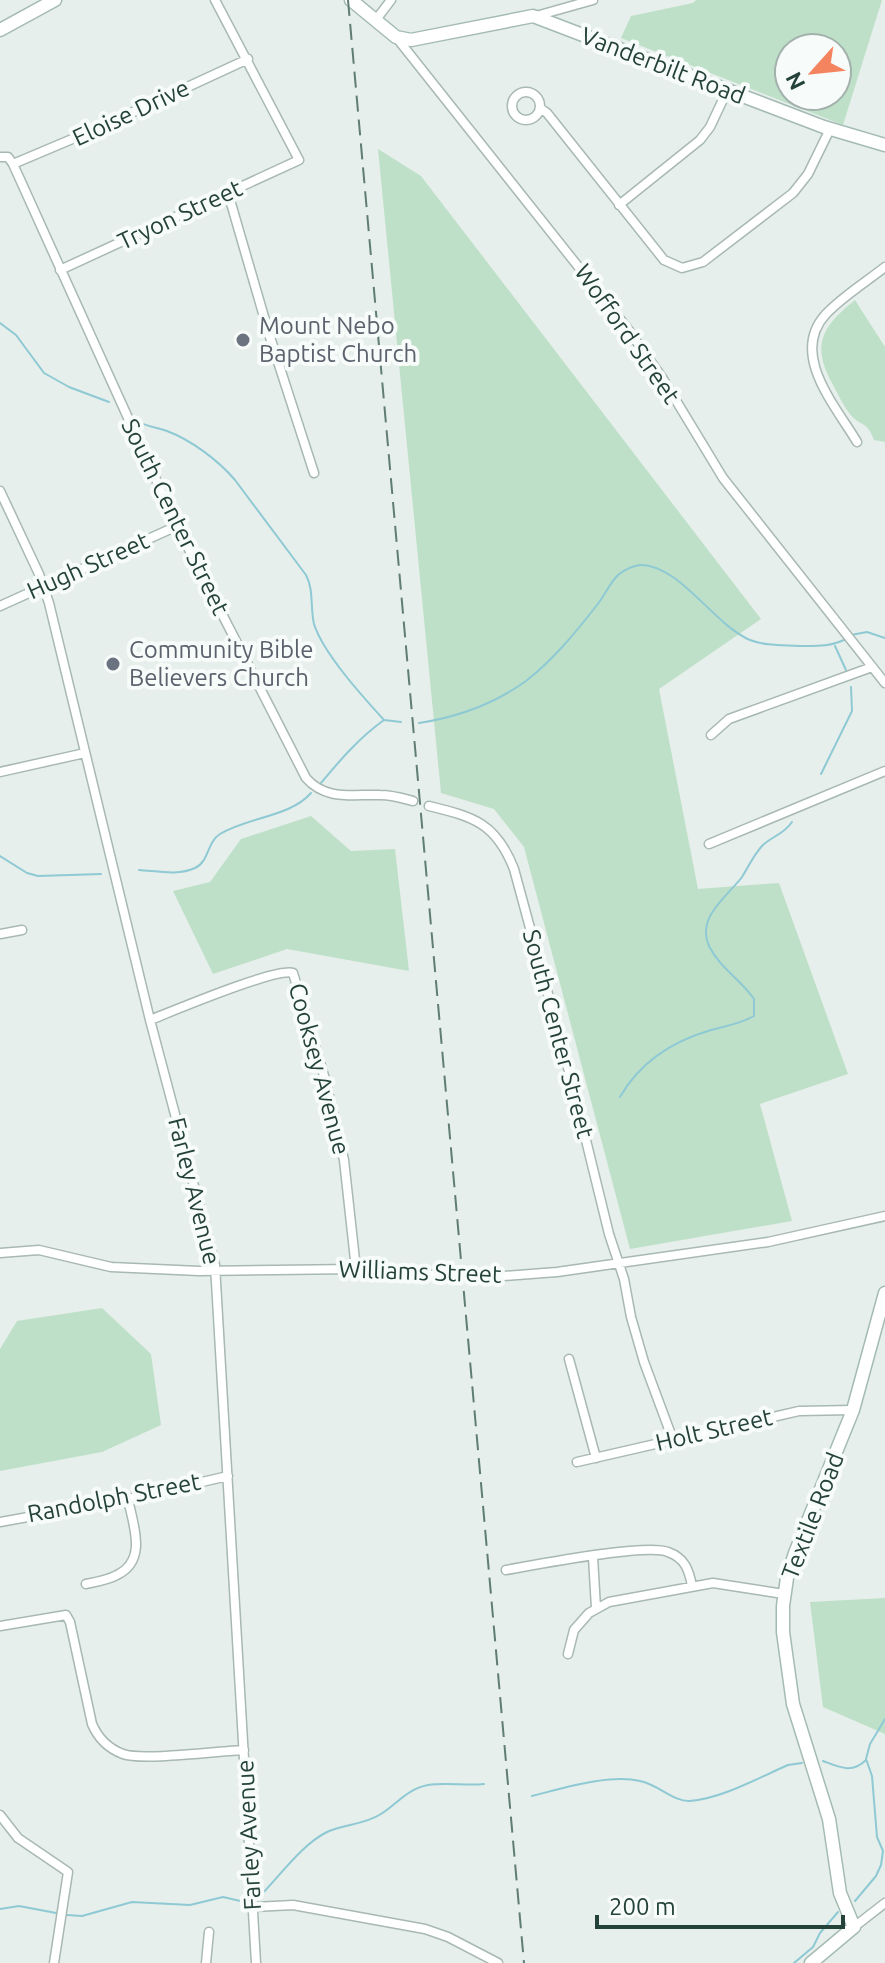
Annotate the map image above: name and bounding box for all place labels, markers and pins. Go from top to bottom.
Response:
place label: Mount Nebo Baptist Church [259,312,417,367]
marker: Mount Nebo Baptist Church [234,331,252,349]
place label: Community Bible Believers Church [129,636,314,691]
marker: Community Bible Believers Church [104,655,122,673]

